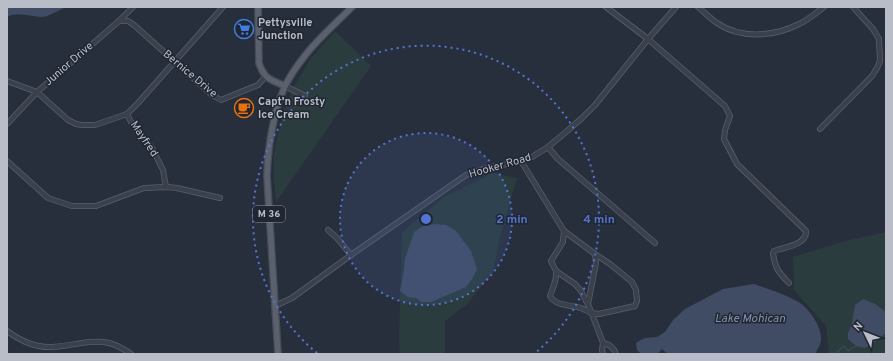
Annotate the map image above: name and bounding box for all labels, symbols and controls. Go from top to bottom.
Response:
place label: Pettysville Junction [258,16,312,43]
supermarket icon: Pettysville Junction [233,18,255,40]
street label: Junior Drive [42,39,96,89]
street label: Bernice Drive [160,47,220,101]
place label: Capt'n Frosty Ice Cream [258,95,325,122]
cafe icon: Capt'n Frosty Ice Cream [233,97,255,119]
street label: Mayfred [127,118,161,160]
street label: Hooker Road [467,150,533,182]
road number: M 36 [253,206,285,222]
centre of rings [419,212,433,226]
text: 2 min [496,212,528,228]
text: 4 min [583,212,615,228]
water label: Lake Mohican [715,311,786,327]
north arrow [845,313,885,353]
text: N [851,319,866,335]

